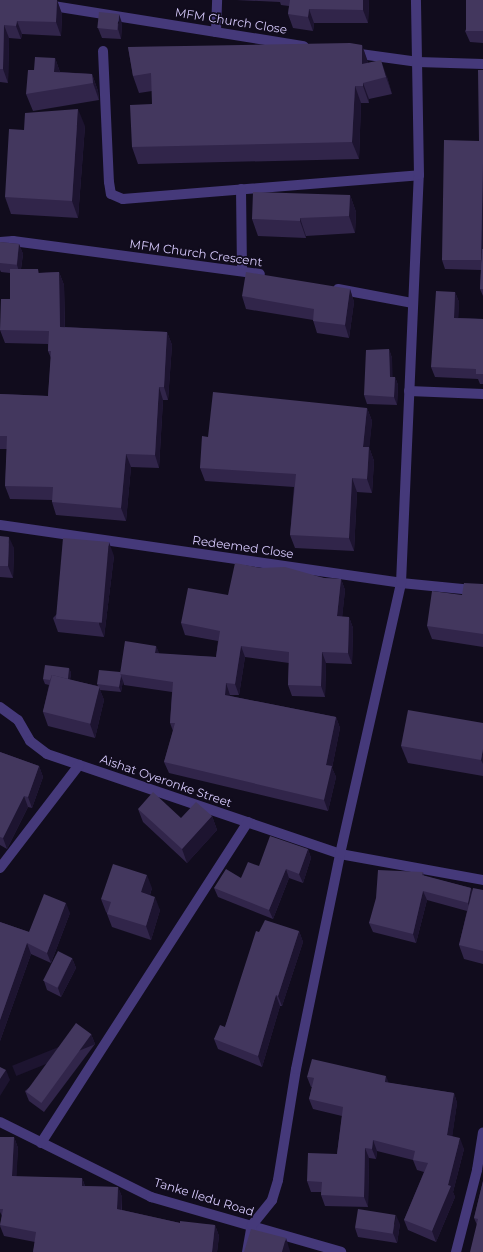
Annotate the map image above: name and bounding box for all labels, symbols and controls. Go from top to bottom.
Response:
street label: MFM Church Close [174,5,288,37]
street label: MFM Church Crescent [129,237,263,269]
street label: Redeemed Close [191,533,295,561]
street label: Aishat Oyeronke Street [98,752,234,810]
street label: Tanke Iledu Road [152,1175,256,1219]

